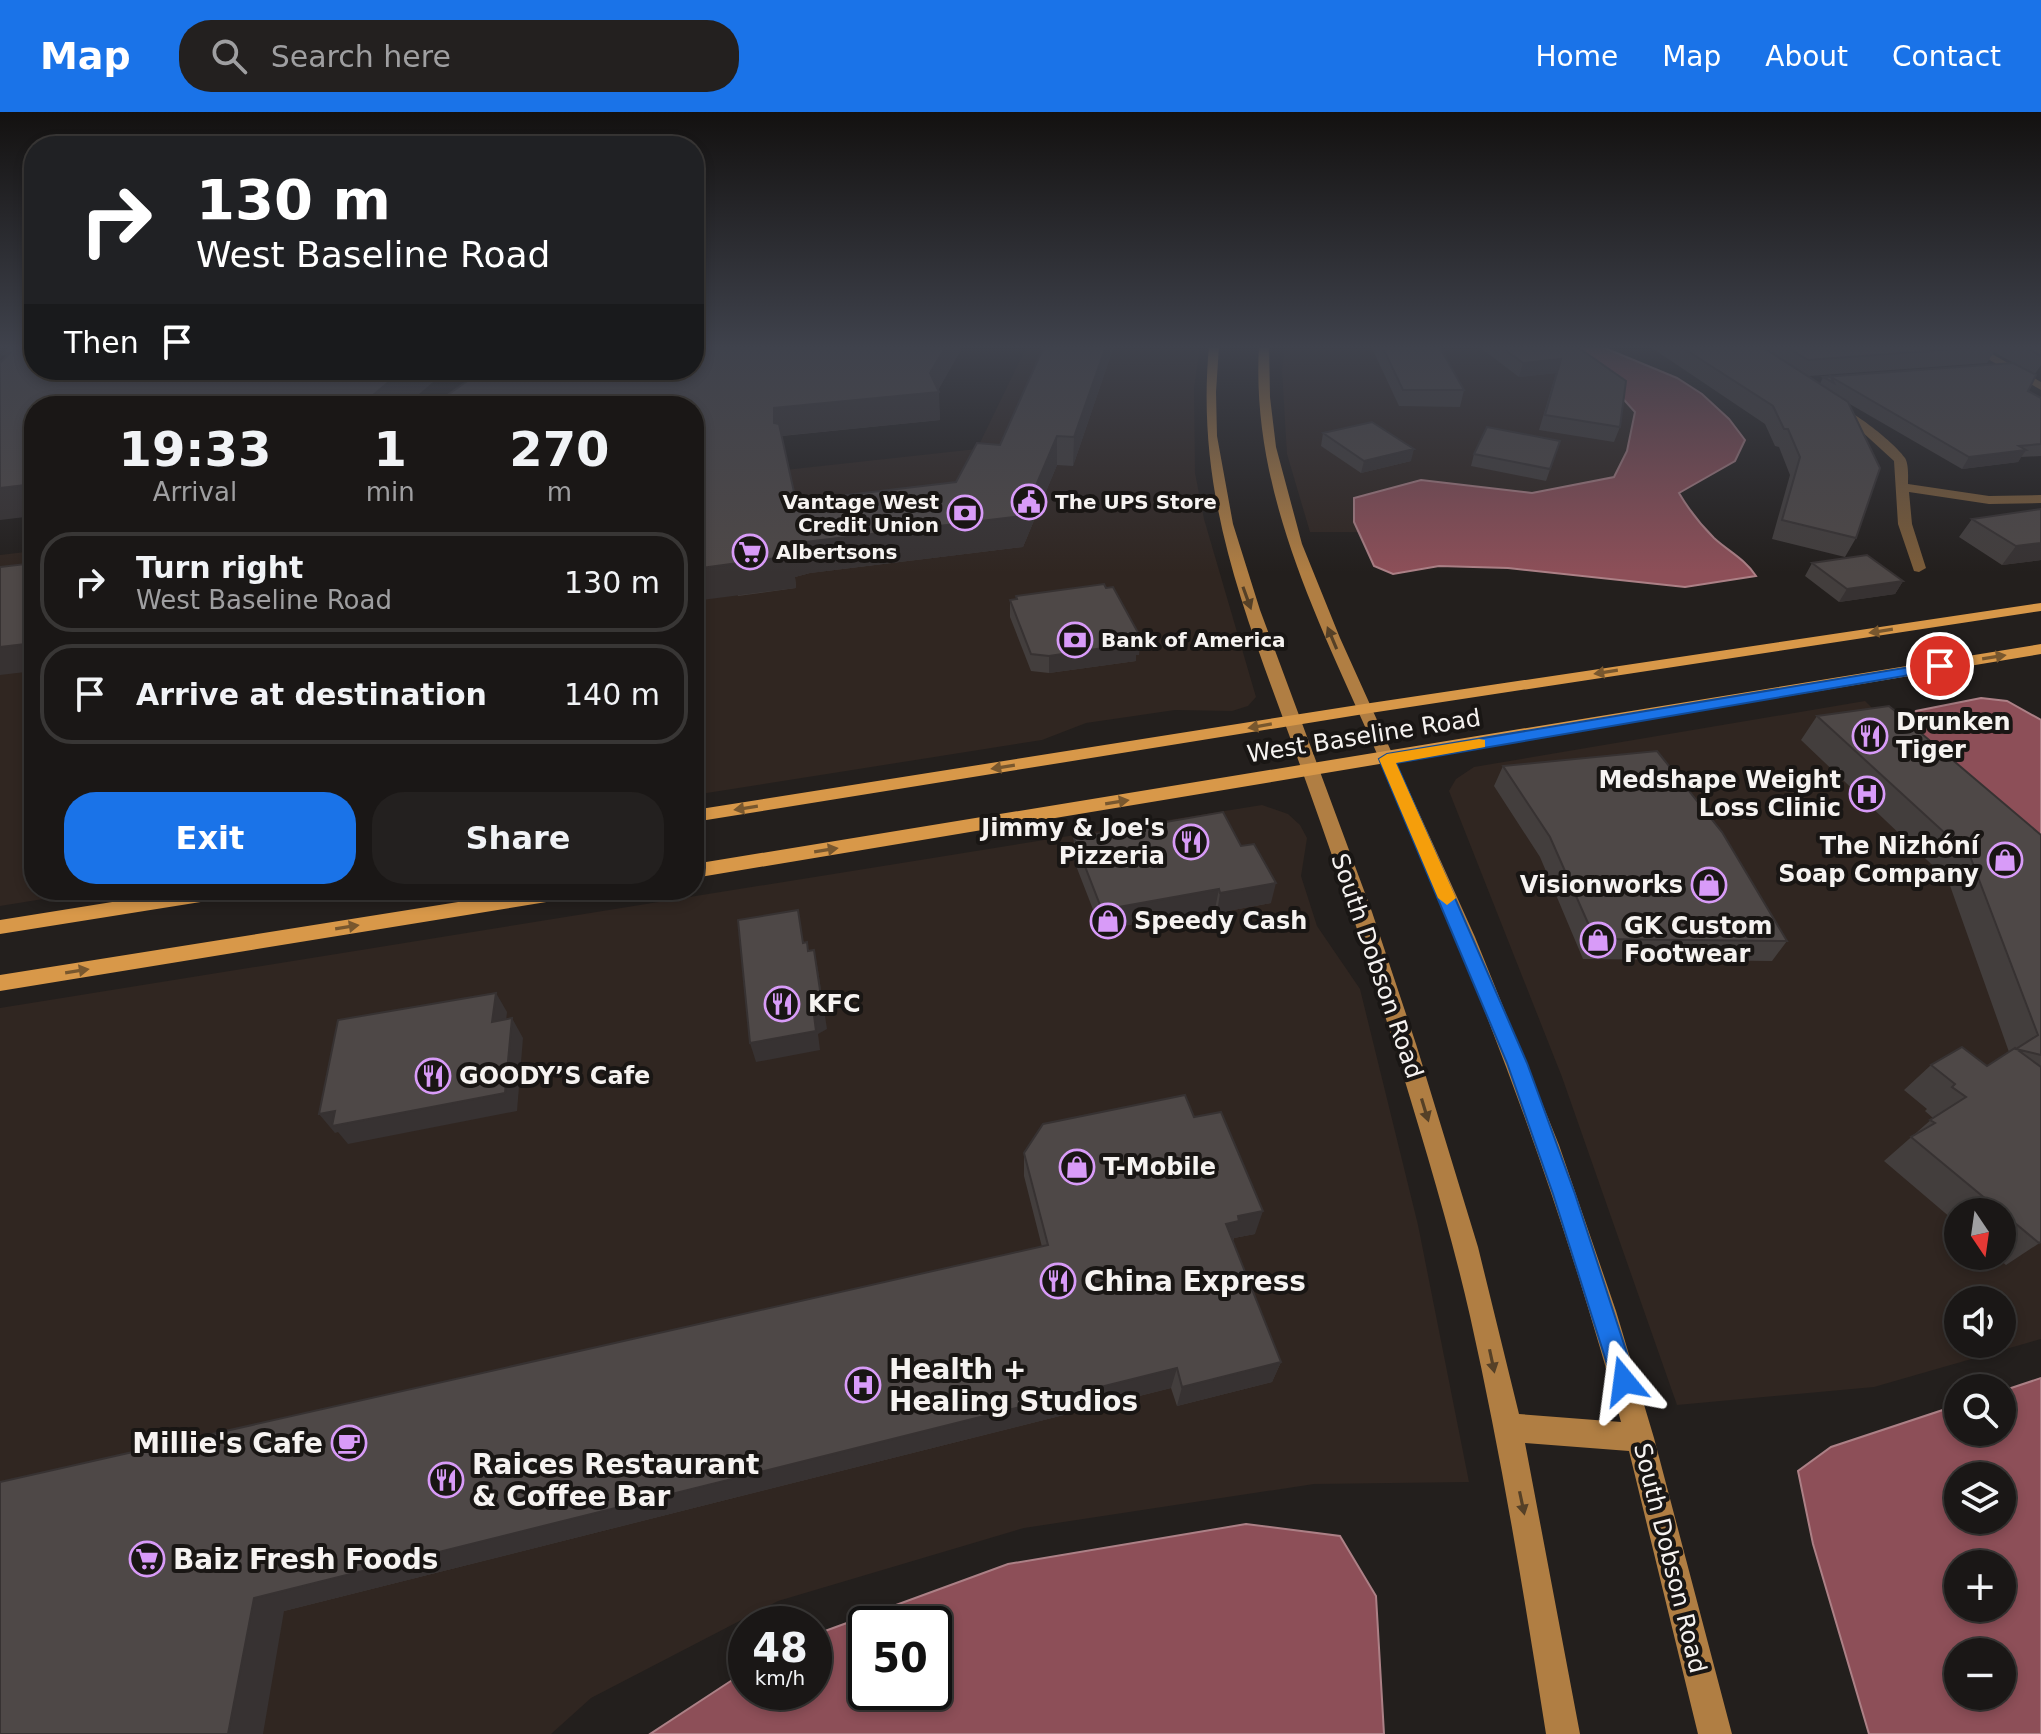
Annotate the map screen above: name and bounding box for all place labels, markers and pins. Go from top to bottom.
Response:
public building icon: The UPS Store [1010,483,1048,521]
place label: Vantage West Credit Union [783,490,939,537]
place label: The UPS Store [1055,490,1217,514]
bank icon: Vantage West Credit Union [946,494,984,532]
supermarket icon: Albertsons [731,533,769,571]
place label: Albertsons [776,540,897,564]
bank icon: Bank of America [1056,621,1094,659]
place label: Bank of America [1101,628,1286,652]
pin [1906,632,1974,700]
place label: Drunken Tiger [1896,708,2011,764]
restaurant icon: Drunken Tiger [1851,717,1889,755]
place label: Medshape Weight Loss Clinic [1598,766,1841,822]
hospital icon: Medshape Weight Loss Clinic [1848,775,1886,813]
place label: Jimmy & Joe's Pizzeria [979,814,1165,870]
restaurant icon: Jimmy & Joe's Pizzeria [1172,823,1210,861]
place label: The Nizhóní Soap Company [1778,832,1981,888]
shop icon: The Nizhóní Soap Company [1986,841,2024,879]
shop icon: Visionworks [1690,866,1728,904]
place label: Visionworks [1520,871,1683,899]
shop icon: Speedy Cash [1089,902,1127,940]
place label: Speedy Cash [1134,907,1307,935]
place label: GK Custom Footwear [1624,912,1773,968]
shop icon: GK Custom Footwear [1579,921,1617,959]
restaurant icon: KFC [763,985,801,1023]
place label: KFC [808,990,861,1018]
restaurant icon: GOODY’S Cafe [414,1057,452,1095]
place label: GOODY’S Cafe [459,1062,650,1090]
shop icon: T-Mobile [1058,1148,1096,1186]
place label: T-Mobile [1103,1153,1216,1181]
restaurant icon: China Express [1039,1262,1077,1300]
place label: China Express [1084,1265,1306,1298]
place label: Health + Healing Studios [889,1353,1138,1418]
hospital icon: Health + Healing Studios [844,1366,882,1404]
cafe icon: Millie's Cafe [330,1424,368,1462]
place label: Millie's Cafe [132,1427,323,1460]
place label: Raices Restaurant & Coffee Bar [472,1448,760,1513]
restaurant icon: Raices Restaurant & Coffee Bar [427,1461,465,1499]
supermarket icon: Baiz Fresh Foods [128,1540,166,1578]
place label: Baiz Fresh Foods [173,1543,439,1576]

